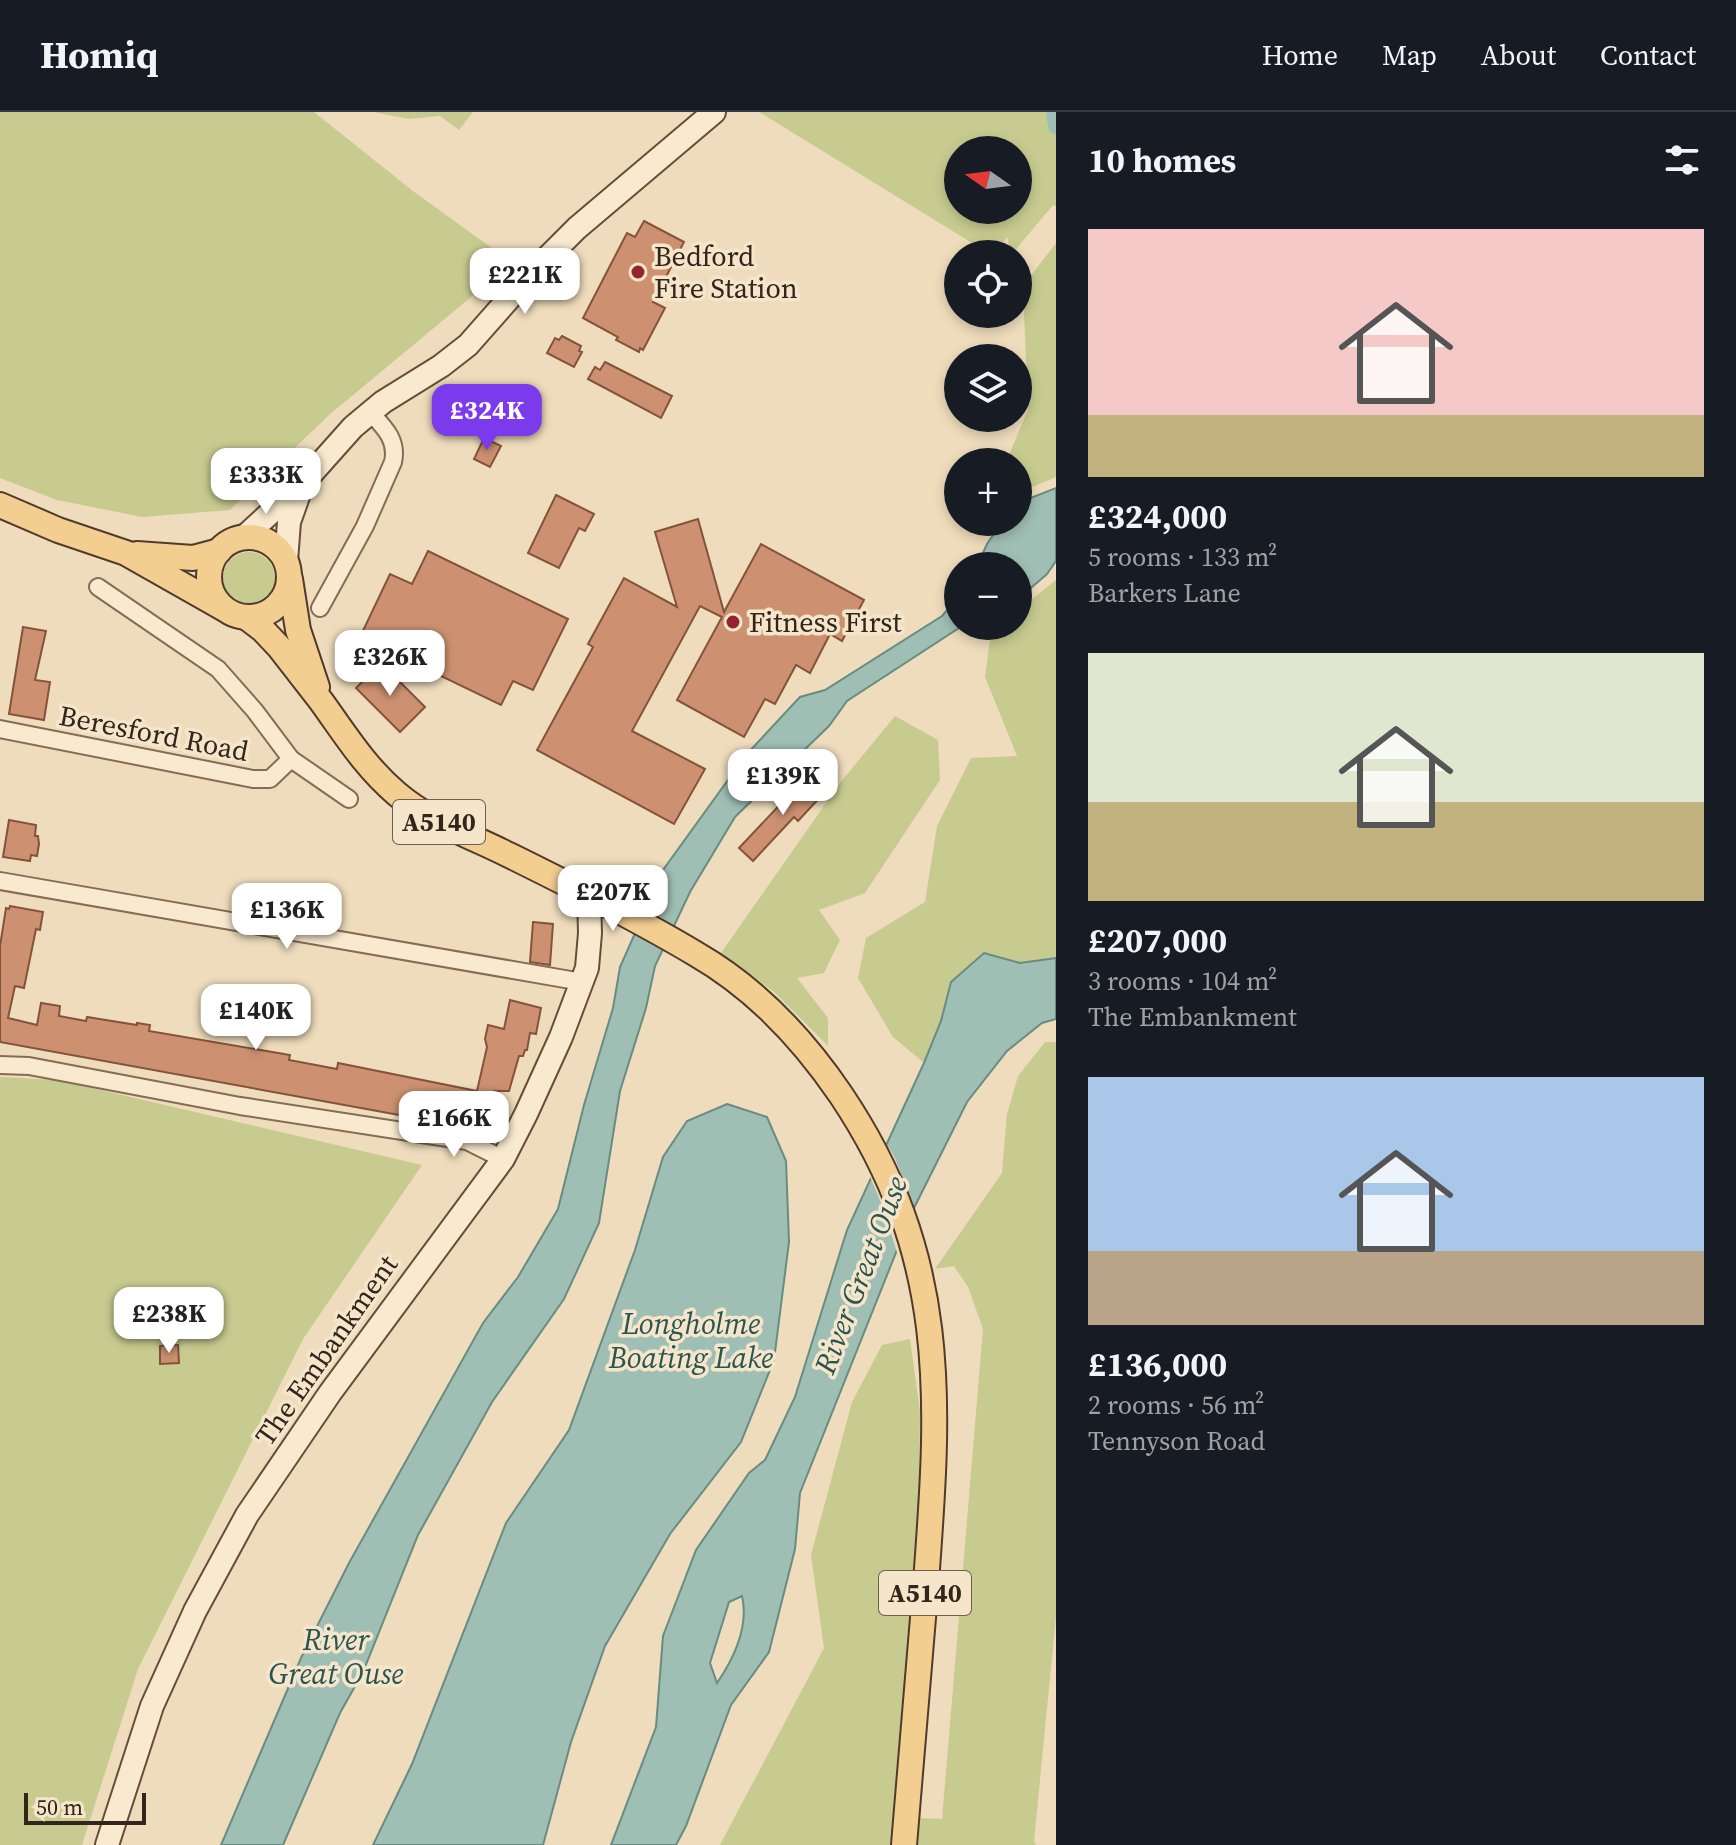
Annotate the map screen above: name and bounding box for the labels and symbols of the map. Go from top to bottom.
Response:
north arrow [944,136,1032,224]
place label: Bedford Fire Station [654,237,798,307]
pin: £221K [469,248,581,316]
marker: Bedford Fire Station [629,263,647,281]
pin: £324K [431,384,543,452]
pin: £333K [210,448,322,516]
place label: Fitness First [749,603,902,641]
marker: Fitness First [724,613,742,631]
pin: £326K [334,630,446,698]
street label: Beresford Road [56,696,252,770]
pin: £139K [727,749,839,817]
road number: A5140 [393,800,485,844]
pin: £207K [557,865,669,933]
pin: £136K [231,883,343,951]
pin: £140K [200,984,312,1052]
pin: £166K [398,1091,510,1159]
water label: River Great Ouse [804,1170,917,1380]
street label: The Embankment [246,1246,407,1453]
pin: £238K [113,1287,225,1355]
water label: Longholme Boating Lake [608,1303,773,1378]
road number: A5140 [879,1571,971,1615]
water label: River Great Ouse [268,1619,404,1694]
scale bar [24,1789,146,1825]

